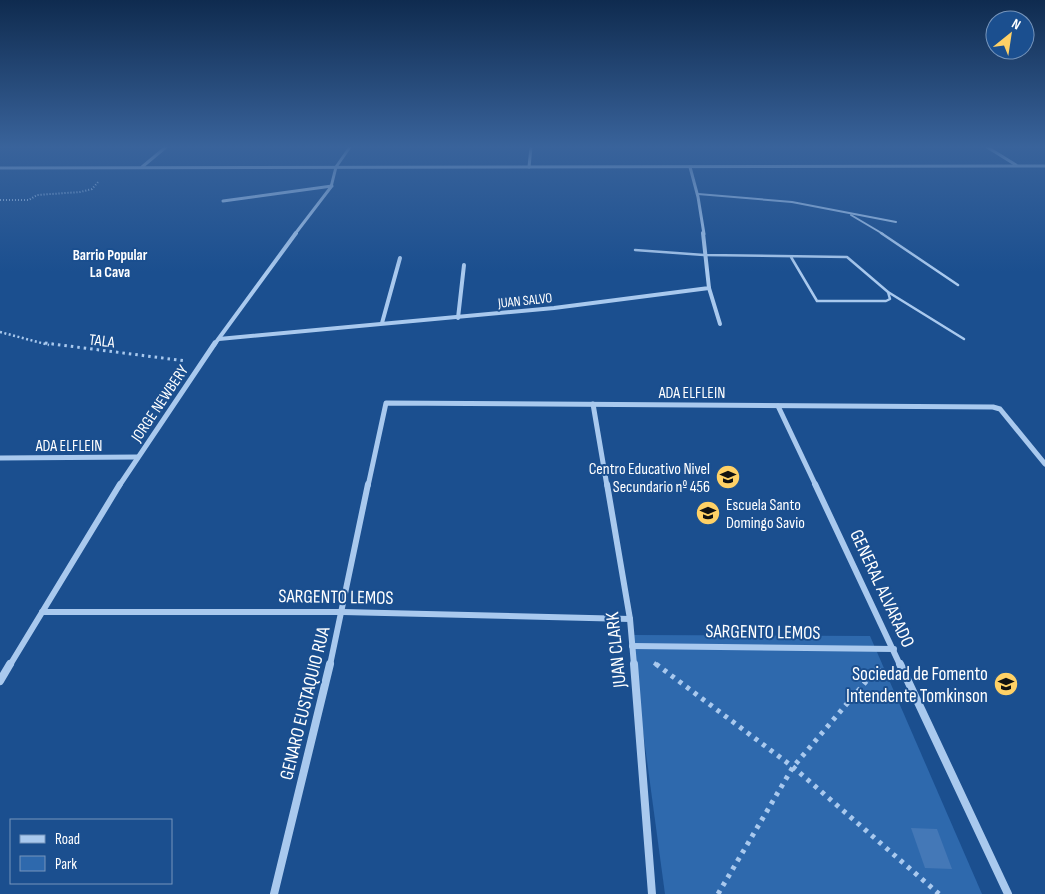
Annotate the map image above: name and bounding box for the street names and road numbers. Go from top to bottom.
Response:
street label: JUAN SALVO [496,289,553,312]
street label: TALA [88,330,116,352]
street label: JORGE NEWBERY [127,362,193,447]
street label: ADA ELFLEIN [658,384,725,403]
street label: ADA ELFLEIN [35,437,102,456]
street label: GENERAL ALVARADO [844,526,919,651]
street label: SARGENTO LEMOS [278,585,394,610]
street label: JUAN CLARK [601,611,632,690]
street label: SARGENTO LEMOS [705,620,821,645]
street label: GENARO EUSTAQUIO RUA [275,623,336,783]

